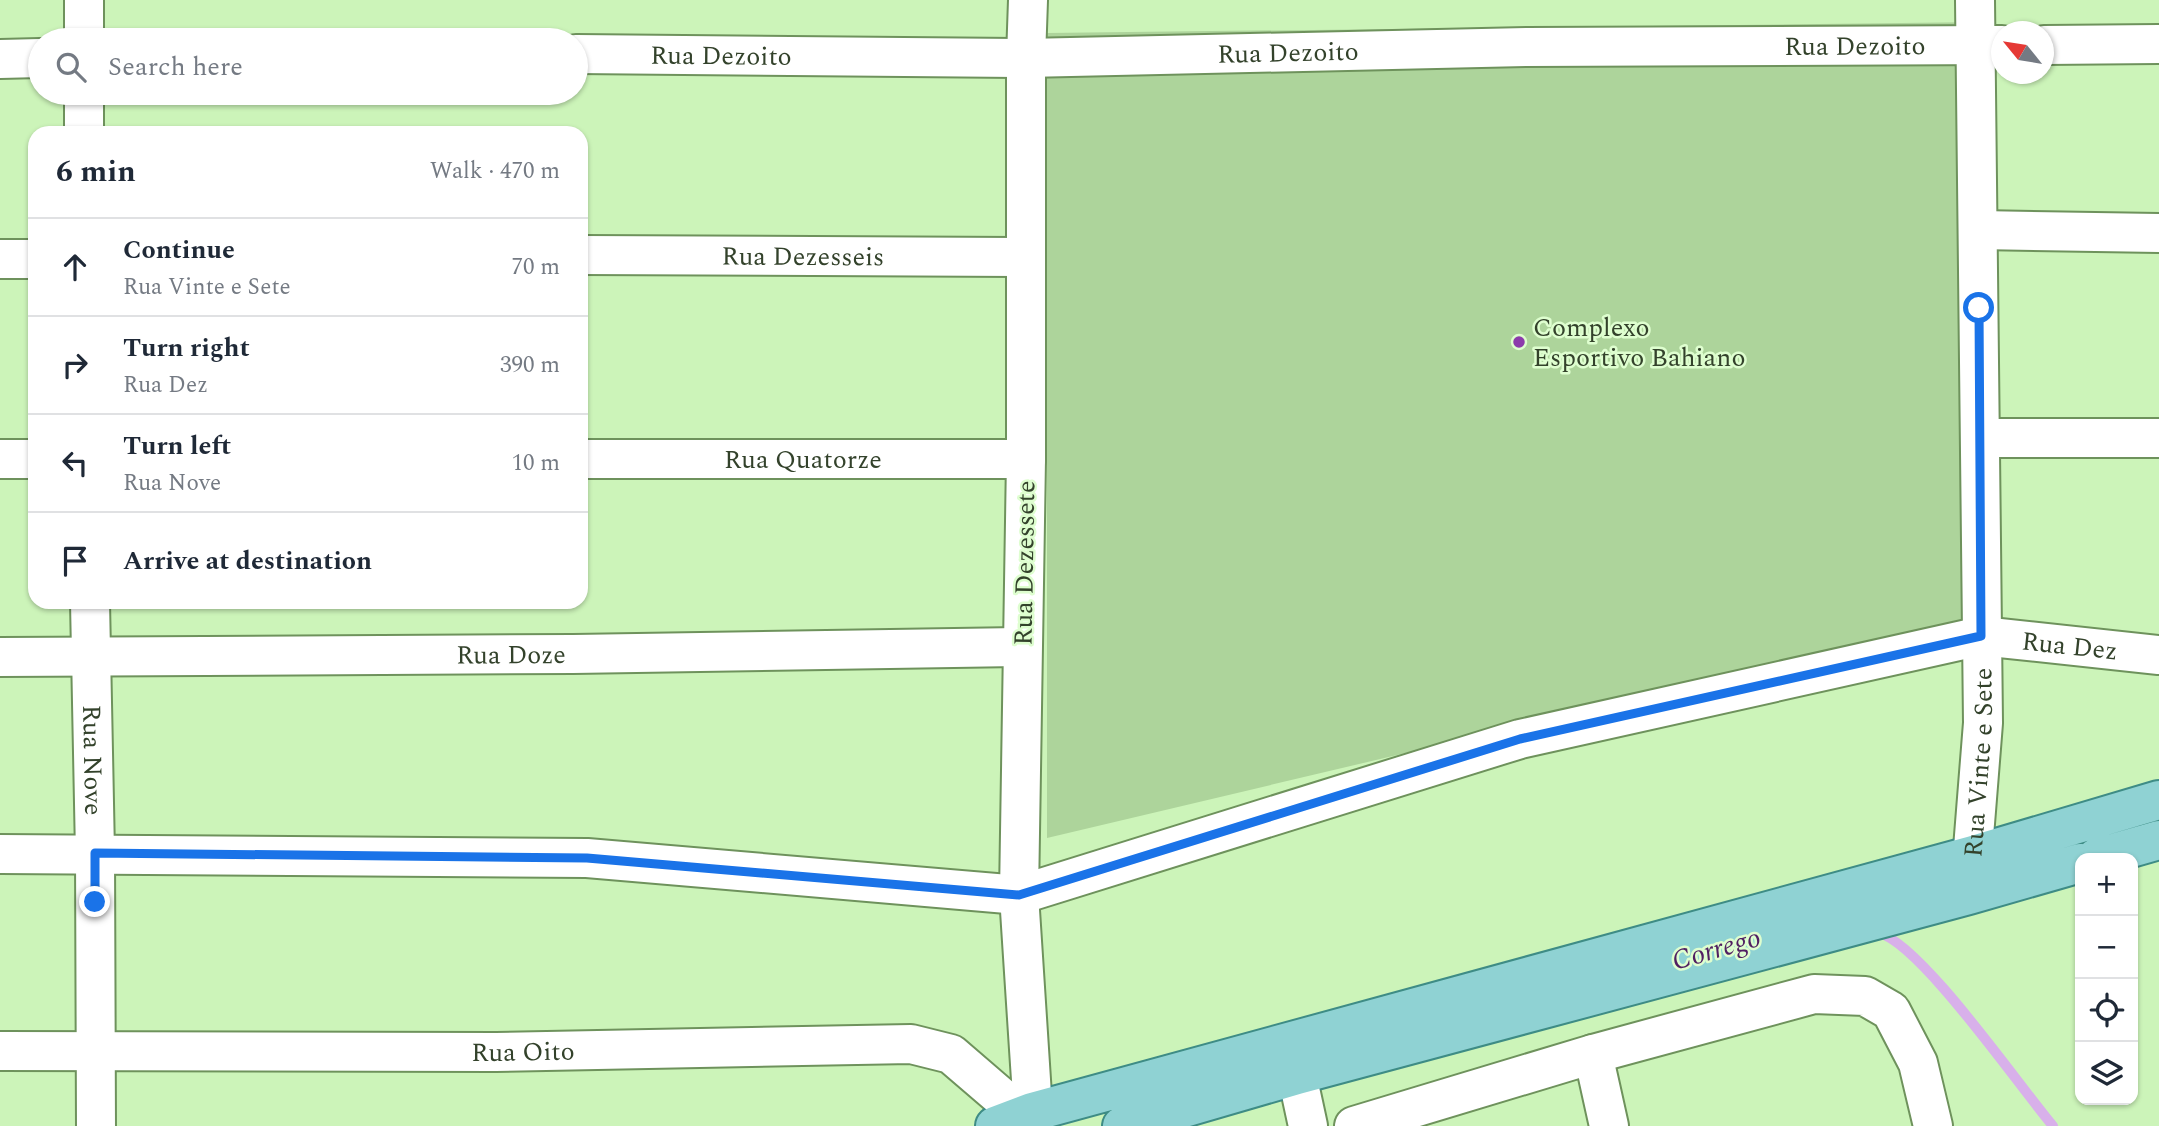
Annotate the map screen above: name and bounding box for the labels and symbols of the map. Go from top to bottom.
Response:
north arrow [1991,21,2054,84]
street label: Rua Dezoito [1784,26,1926,67]
street label: Rua Dezoito [1217,32,1359,75]
street label: Rua Dezoito [650,36,792,77]
street label: Rua Dezesseis [721,237,884,277]
route start [1963,292,1994,323]
place label: Complexo Esportivo Bahiano [1533,308,1746,378]
marker: Complexo Esportivo Bahiano [1511,334,1527,350]
street label: Rua Quatorze [724,440,882,480]
street label: Rua Dezessete [1004,480,1046,646]
street label: Rua Dez [2020,621,2120,671]
street label: Rua Doze [456,635,566,676]
street label: Rua Vinte e Sete [1953,667,2004,859]
street label: Rua Nove [71,704,113,816]
route end [79,886,110,917]
water label: Corrego [1667,916,1766,983]
street label: Rua Oito [471,1031,575,1073]

